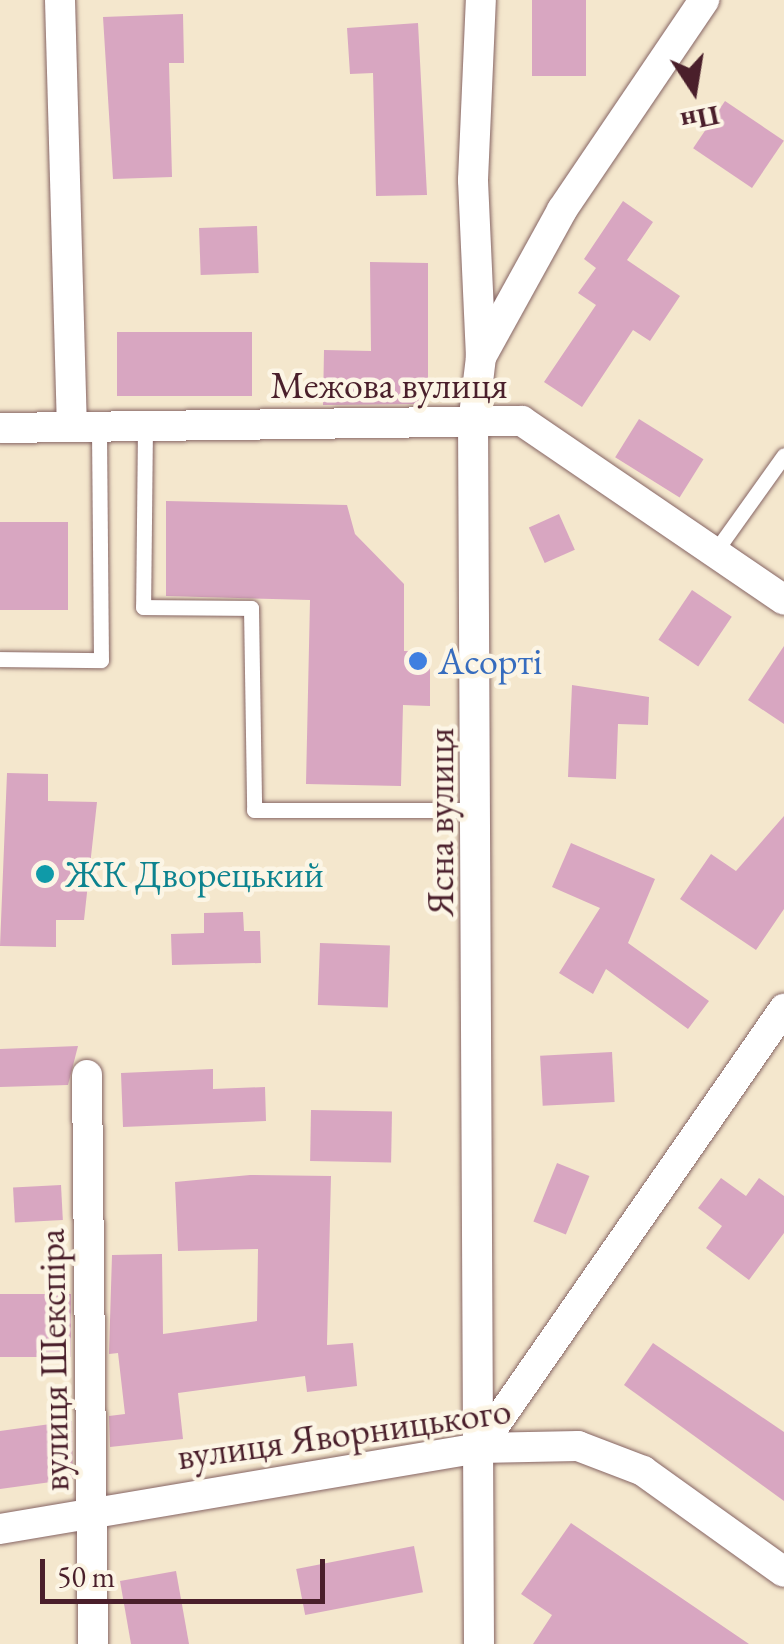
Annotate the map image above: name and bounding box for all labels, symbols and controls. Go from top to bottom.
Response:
north arrow [644,40,744,140]
text: Пн [678,98,723,141]
street label: Межова вулиця [270,362,508,408]
place label: Асорті [438,638,542,684]
marker: Асорті [407,650,429,672]
street label: Ясна вулиця [417,727,463,917]
place label: ЖК Дворецький [65,851,324,897]
marker: ЖК Дворецький [34,863,56,885]
street label: вулиця Шекспіра [28,1228,78,1492]
street label: вулиця Яворницького [174,1387,514,1479]
scale bar [45,1539,330,1601]
text: 50 m [57,1557,115,1596]

